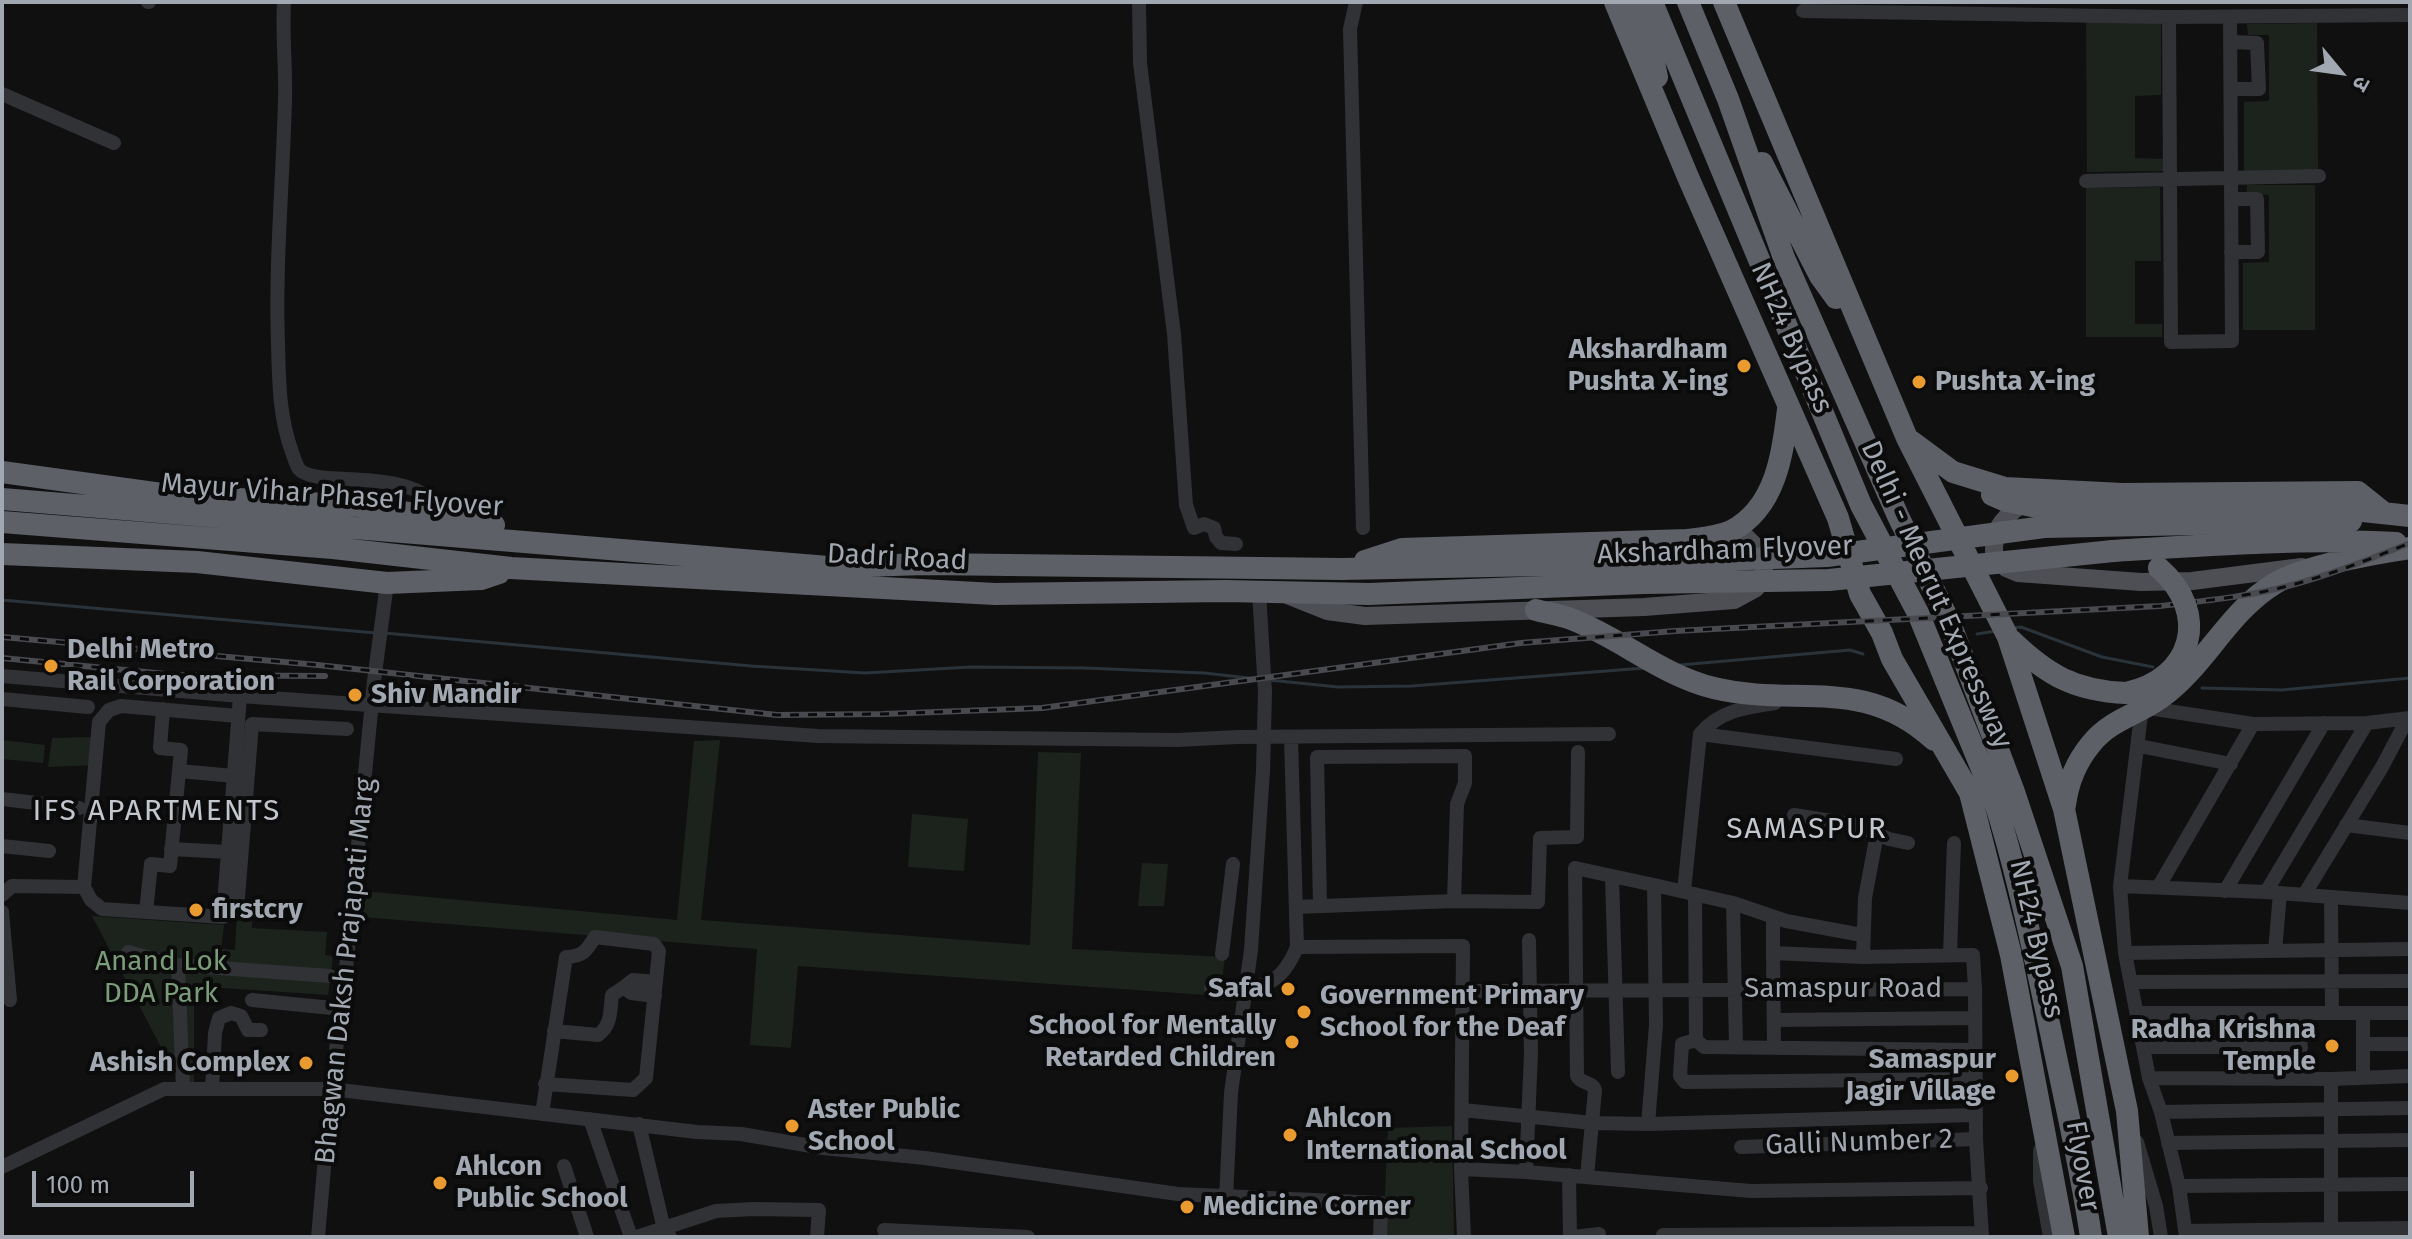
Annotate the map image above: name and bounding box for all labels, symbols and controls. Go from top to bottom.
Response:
north arrow [2300,32,2380,112]
text: उ [2346,72,2376,96]
street label: NH24 Bypass [1743,257,1839,419]
place label: Akshardham Pushta X-ing [1568,333,1728,399]
marker: Akshardham Pushta X-ing [1735,357,1753,375]
place label: Pushta X-ing [1935,365,2095,399]
marker: Pushta X-ing [1910,373,1928,391]
street label: Delhi - Meerut Expressway [1853,436,2019,754]
street label: Mayur Vihar Phase1 Flyover [160,467,504,525]
street label: Akshardham Flyover [1597,530,1853,572]
street label: Dadri Road [826,538,968,578]
place label: Delhi Metro Rail Corporation [67,633,275,699]
marker: Delhi Metro Rail Corporation [42,657,60,675]
place label: Shiv Mandir [371,678,521,712]
marker: Shiv Mandir [346,686,364,704]
street label: Bhagwan Daksh Prajapati Marg [309,776,383,1166]
district label: IFS APARTMENTS [33,794,281,830]
district label: SAMASPUR [1726,812,1888,848]
street label: NH24 Bypass [2001,857,2071,1021]
place label: firstcry [212,893,303,927]
marker: firstcry [187,901,205,919]
park label: Anand Lok DDA Park [95,945,227,1011]
place label: Safal [1208,972,1272,1006]
street label: Samaspur Road [1744,972,1942,1006]
place label: Government Primary School for the Deaf [1320,979,1584,1045]
marker: Safal [1279,980,1297,998]
marker: Government Primary School for the Deaf [1295,1003,1313,1021]
place label: School for Mentally Retarded Children [1029,1009,1276,1075]
place label: Radha Krishna Temple [2131,1013,2316,1079]
marker: School for Mentally Retarded Children [1283,1033,1301,1051]
marker: Radha Krishna Temple [2323,1037,2341,1055]
place label: Samaspur Jagir Village [1845,1043,1996,1109]
place label: Ashish Complex [90,1046,290,1080]
marker: Ashish Complex [297,1054,315,1072]
marker: Samaspur Jagir Village [2003,1067,2021,1085]
place label: Aster Public School [808,1093,960,1159]
place label: Ahlcon International School [1306,1102,1567,1168]
marker: Aster Public School [783,1117,801,1135]
street label: Flyover [2058,1118,2106,1214]
street label: Galli Number 2 [1765,1123,1953,1163]
marker: Ahlcon International School [1281,1126,1299,1144]
place label: Ahlcon Public School [456,1150,628,1216]
scale bar [36,1155,198,1205]
text: 100 m [46,1171,110,1199]
marker: Ahlcon Public School [431,1174,449,1192]
place label: Medicine Corner [1203,1190,1411,1224]
marker: Medicine Corner [1178,1198,1196,1216]

